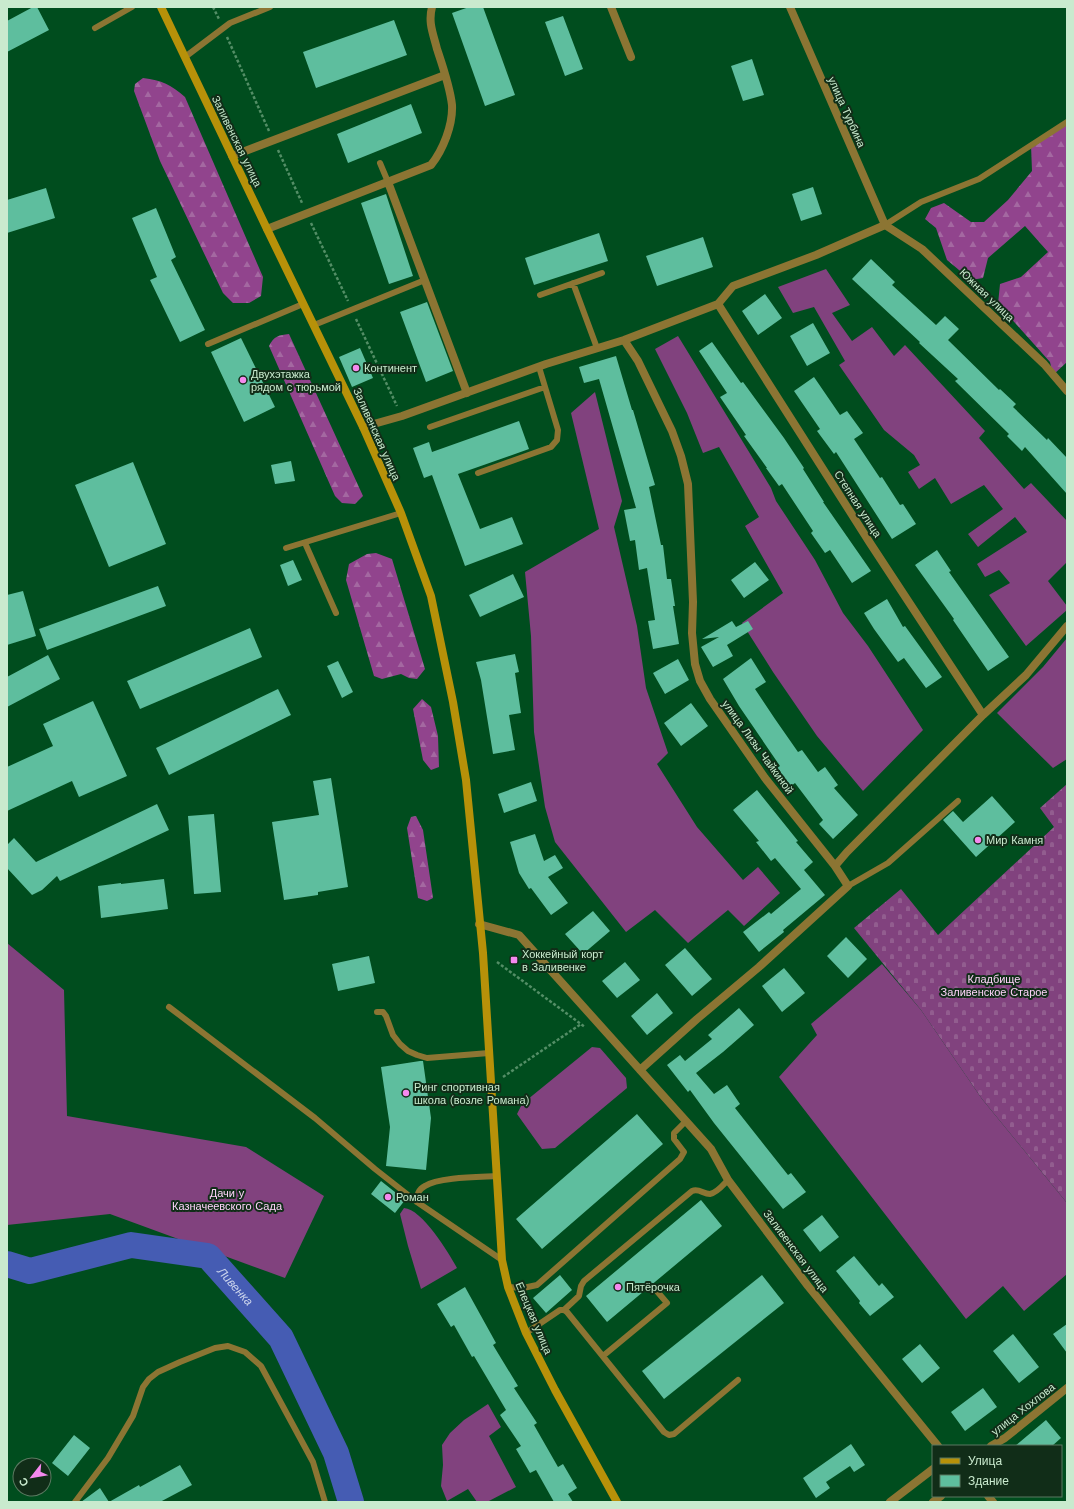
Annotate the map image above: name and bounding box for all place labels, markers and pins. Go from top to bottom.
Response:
place label: Континент [364,362,417,375]
marker: Континент [351,363,361,373]
place label: Двухэтажка рядом с тюрьмой [251,368,341,394]
marker: Двухэтажка рядом с тюрьмой [238,375,248,385]
place label: Мир Камня [986,834,1043,847]
marker: Мир Камня [973,835,983,845]
place label: Хоккейный корт в Заливенке [522,948,603,974]
marker: Хоккейный корт в Заливенке [509,955,519,965]
place label: Ринг спортивная школа (возле Романа) [414,1081,530,1107]
marker: Ринг спортивная школа (возле Романа) [401,1088,411,1098]
place label: Роман [396,1191,429,1204]
marker: Роман [383,1192,393,1202]
place label: Пятёрочка [626,1281,681,1294]
marker: Пятёрочка [613,1282,623,1292]

